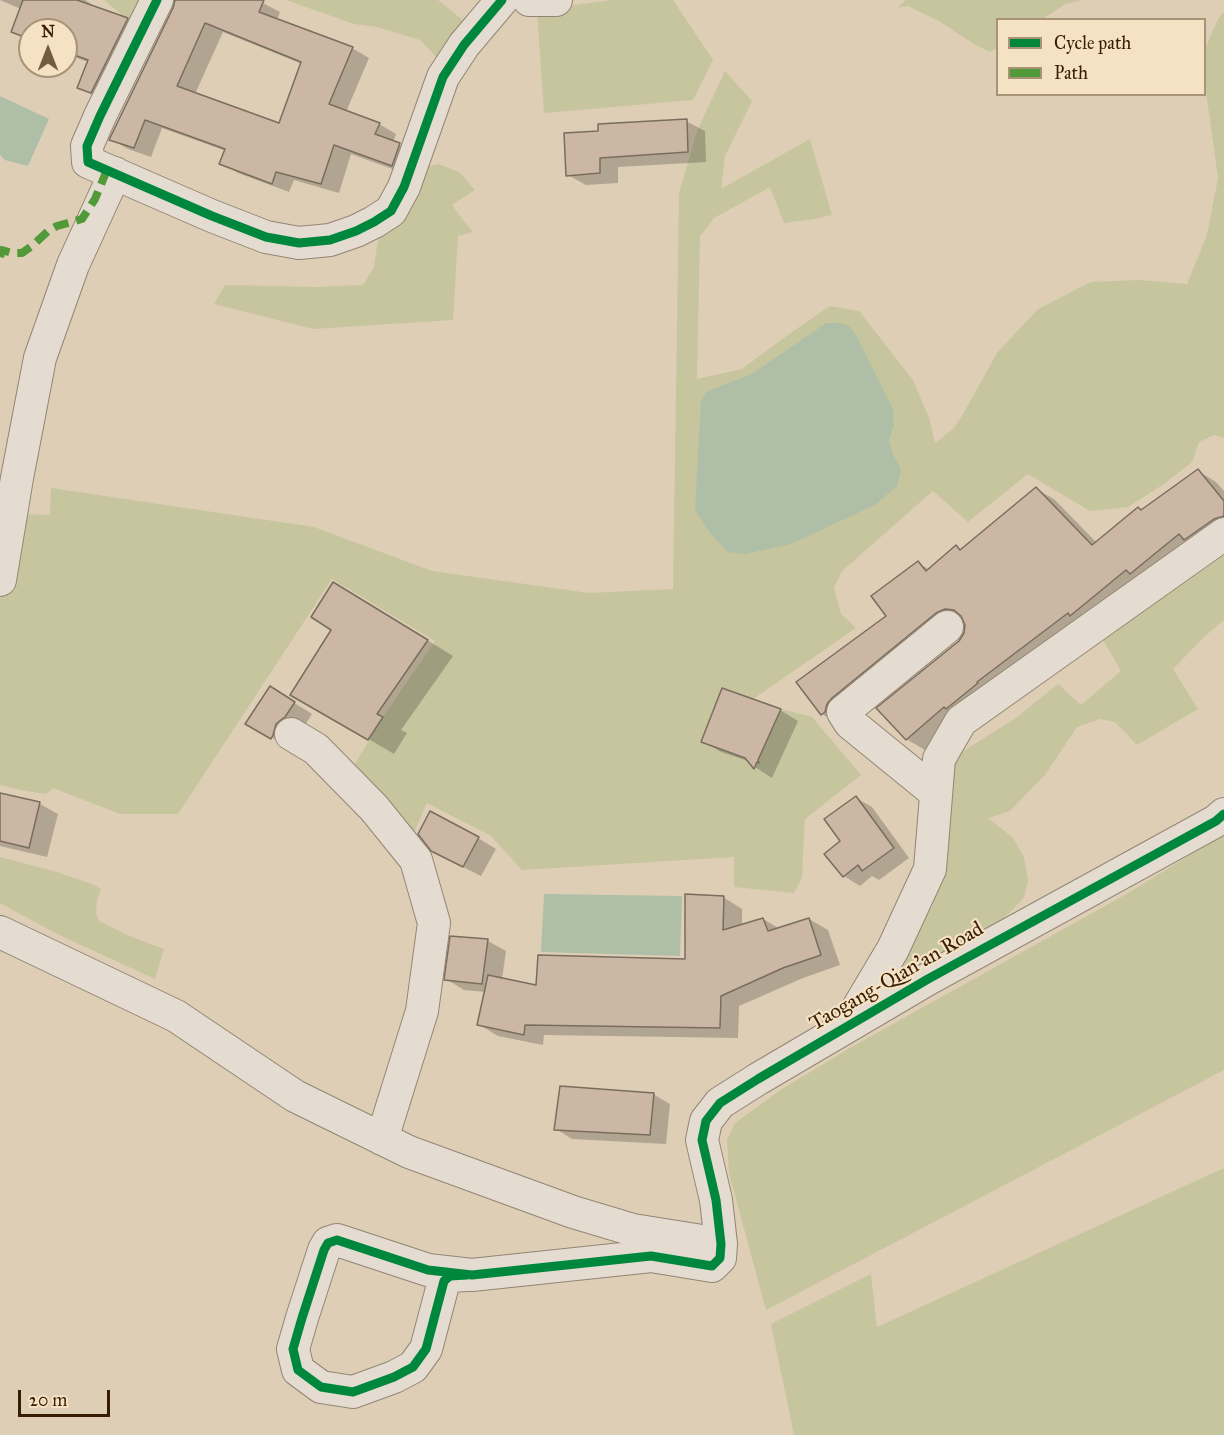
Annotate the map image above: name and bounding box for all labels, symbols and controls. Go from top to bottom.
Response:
north arrow [18,18,78,78]
legend [996,18,1206,96]
text: N [41,22,55,41]
text: Cycle path [1054,32,1131,54]
text: Path [1054,62,1088,84]
street label: Taogang-Qian'an Road [806,917,988,1037]
scale bar [21,1378,112,1416]
text: 20 m [29,1389,67,1411]

